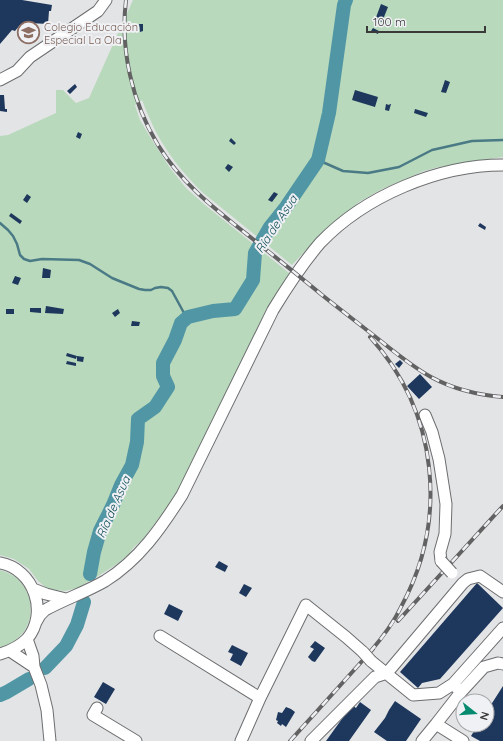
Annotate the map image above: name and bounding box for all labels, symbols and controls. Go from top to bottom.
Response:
scale bar [367,8,485,34]
text: 100 m [373,14,406,29]
school or university icon: Colegio Educación Especial La Ola [16,20,42,46]
place label: Colegio Educación Especial La Ola [44,20,138,47]
water label: Ría de Asua [252,192,301,256]
water label: Ría de Asua [93,473,134,540]
north arrow [455,693,495,733]
text: N [477,710,492,722]

